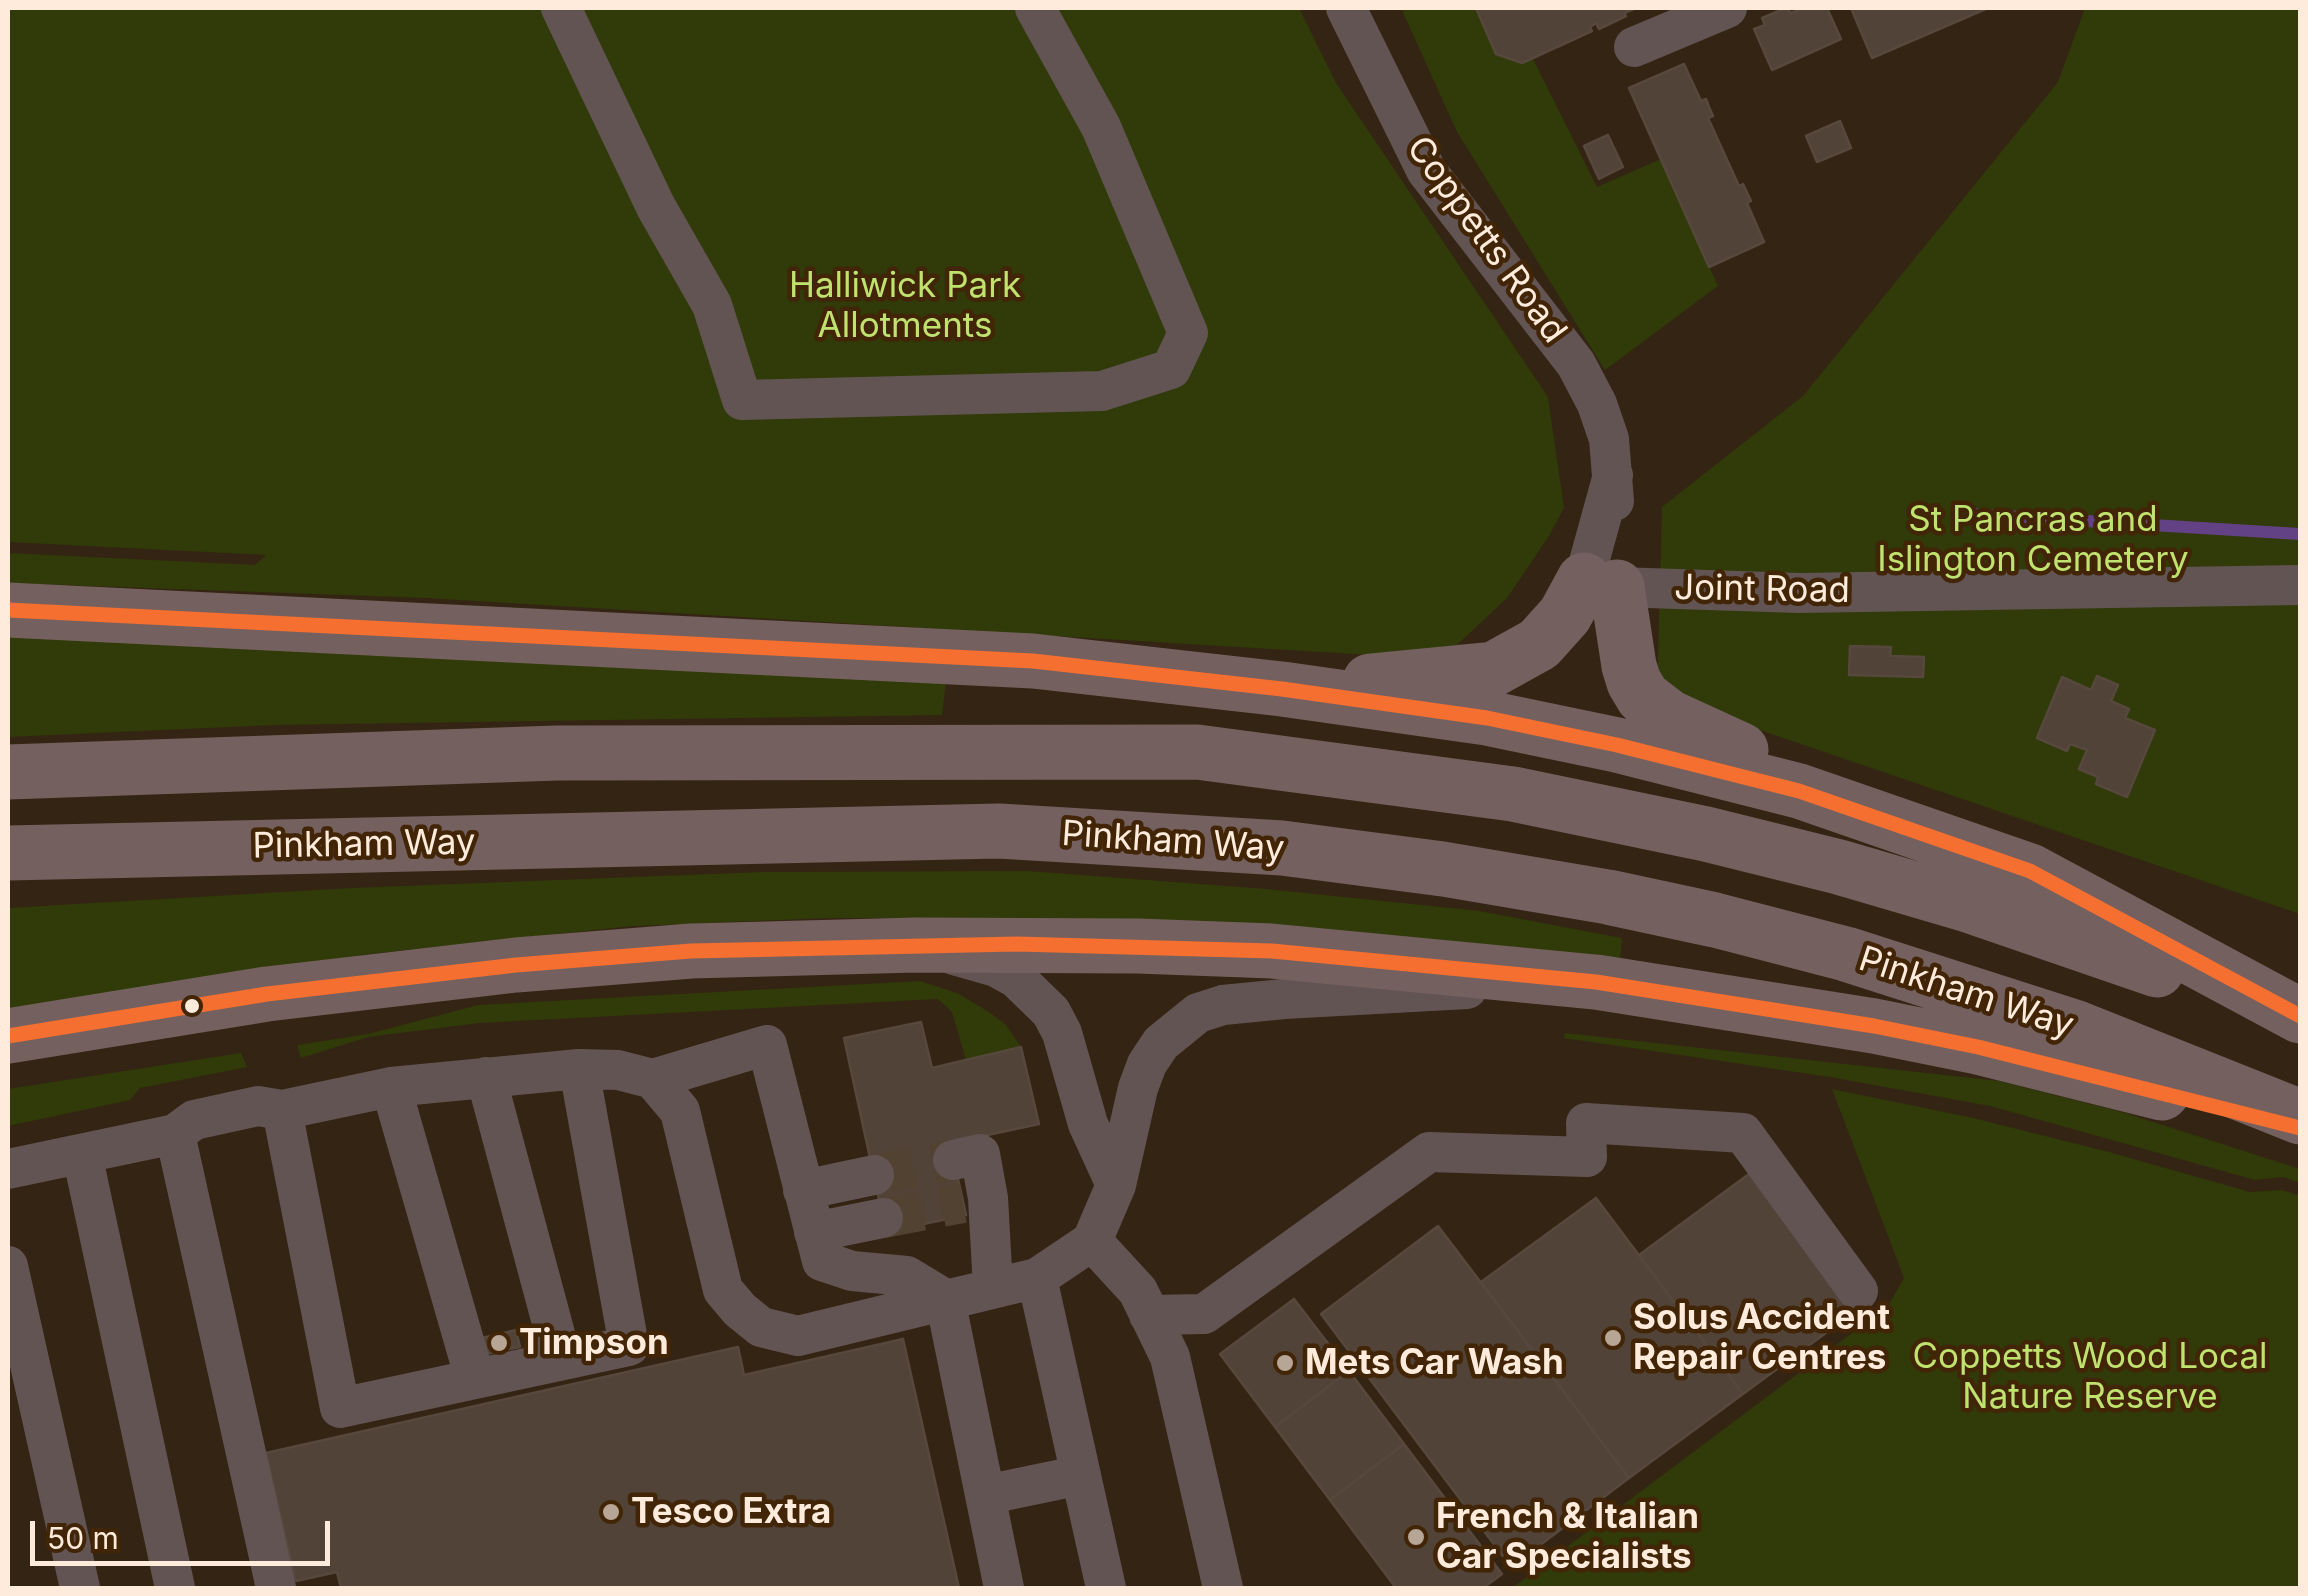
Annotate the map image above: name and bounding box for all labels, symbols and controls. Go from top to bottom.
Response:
street label: Coppetts Road [1397,129,1575,351]
park label: Halliwick Park Allotments [789,265,1021,347]
park label: St Pancras and Islington Cemetery [1877,499,2189,581]
street label: Joint Road [1674,567,1850,613]
street label: Pinkham Way [1060,813,1286,871]
street label: Pinkham Way [252,822,476,868]
street label: Pinkham Way [1853,939,2079,1047]
unlabelled marker [182,996,202,1016]
place label: Solus Accident Repair Centres [1633,1297,1890,1379]
place label: Timpson [519,1322,669,1364]
marker: Solus Accident Repair Centres [1602,1327,1624,1349]
marker: Timpson [488,1332,510,1354]
park label: Coppetts Wood Local Nature Reserve [1912,1336,2268,1418]
place label: Mets Car Wash [1305,1342,1564,1384]
marker: Mets Car Wash [1274,1352,1296,1374]
place label: Tesco Extra [631,1491,831,1533]
place label: French & Italian Car Specialists [1436,1496,1699,1578]
scale bar [35,1501,335,1563]
marker: Tesco Extra [600,1501,622,1523]
text: 50 m [47,1520,119,1556]
marker: French & Italian Car Specialists [1405,1526,1427,1548]

